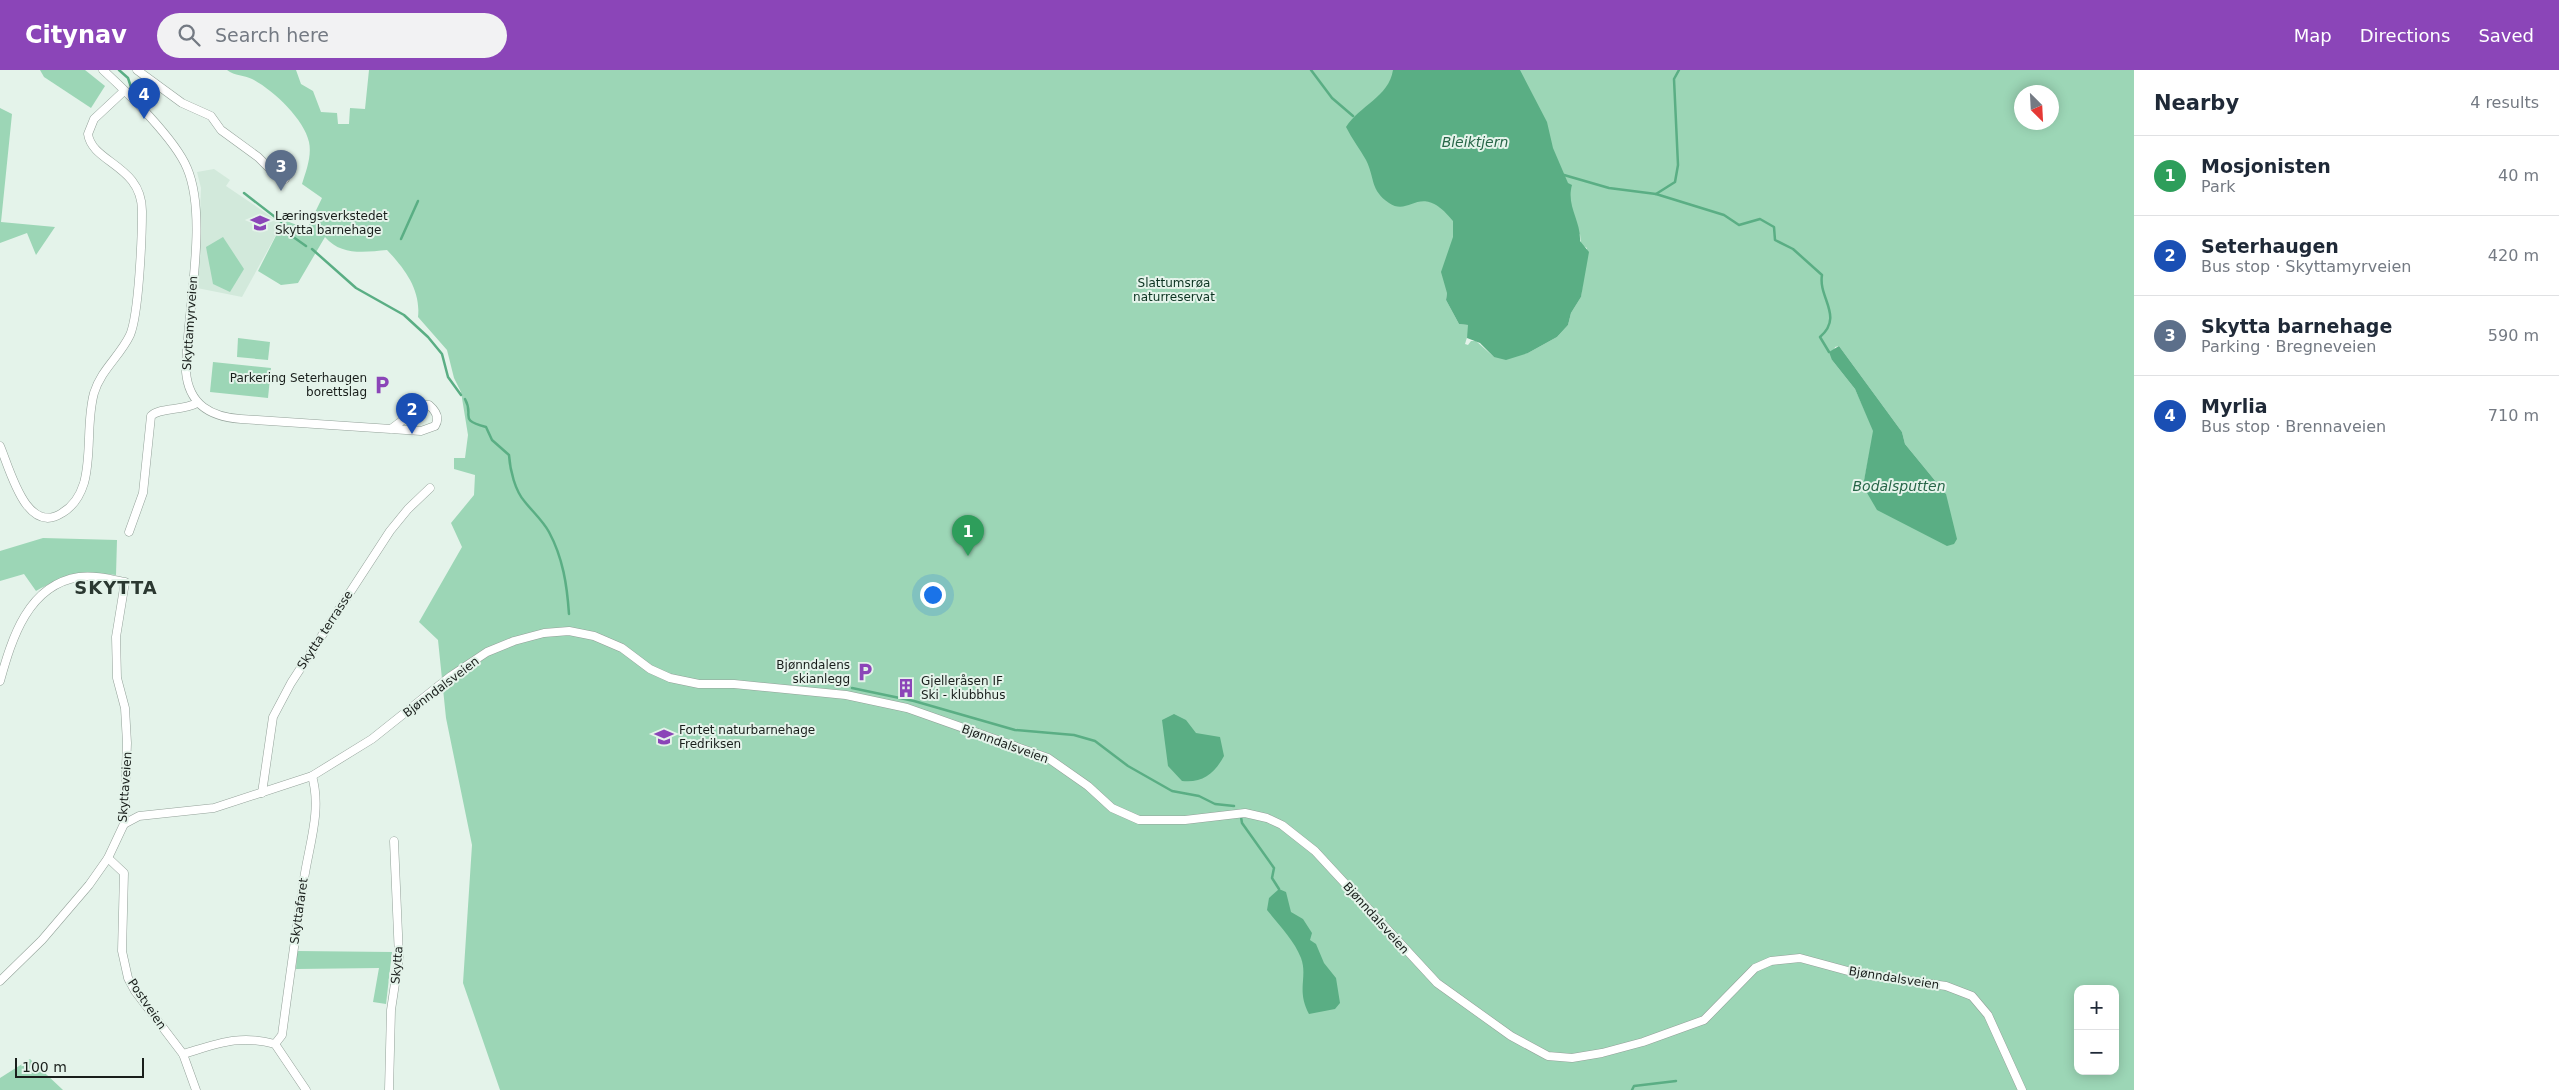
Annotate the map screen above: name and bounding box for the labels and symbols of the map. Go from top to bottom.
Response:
pin: 4 [128,78,160,119]
north arrow [2014,85,2059,130]
water label: Bleiktjern [1442,134,1508,150]
pin: 3 [265,150,297,191]
place label: Læringsverkstedet Skytta barnehage [275,209,388,237]
school or university icon: Læringsverkstedet Skytta barnehage [249,212,271,234]
street label: Skyttamyrveien [180,275,200,371]
park label: Slattumsrøa naturreservat [1133,276,1215,304]
place label: Parkering Seterhaugen borettslag [230,371,367,399]
parking icon: Parkering Seterhaugen borettslag [371,374,393,396]
pin: 2 [396,393,428,434]
water label: Bodalsputten [1852,478,1946,494]
pin: 1 [952,515,984,556]
district label: SKYTTA [74,577,158,598]
your location [920,582,946,608]
street label: Skytta terrasse [294,588,356,672]
street label: Bjønndalsveien [400,654,482,720]
place label: Bjønndalens skianlegg [776,658,850,686]
parking icon: Bjønndalens skianlegg [854,661,876,683]
place label: Gjelleråsen IF Ski - klubbhus [921,674,1005,702]
building icon: Gjelleråsen IF Ski - klubbhus [895,677,917,699]
street label: Bjønndalsveien [960,722,1050,766]
place label: Fortet naturbarnehage Fredriksen [679,723,815,751]
school or university icon: Fortet naturbarnehage Fredriksen [653,726,675,748]
street label: Skyttaveien [116,751,134,823]
street label: Skyttafaret [287,877,311,945]
street label: Bjønndalsveien [1340,879,1412,957]
street label: Skytta [388,945,406,985]
street label: Bjønndalsveien [1848,964,1940,992]
street label: Postveien [125,976,169,1032]
scale bar [15,1055,144,1078]

